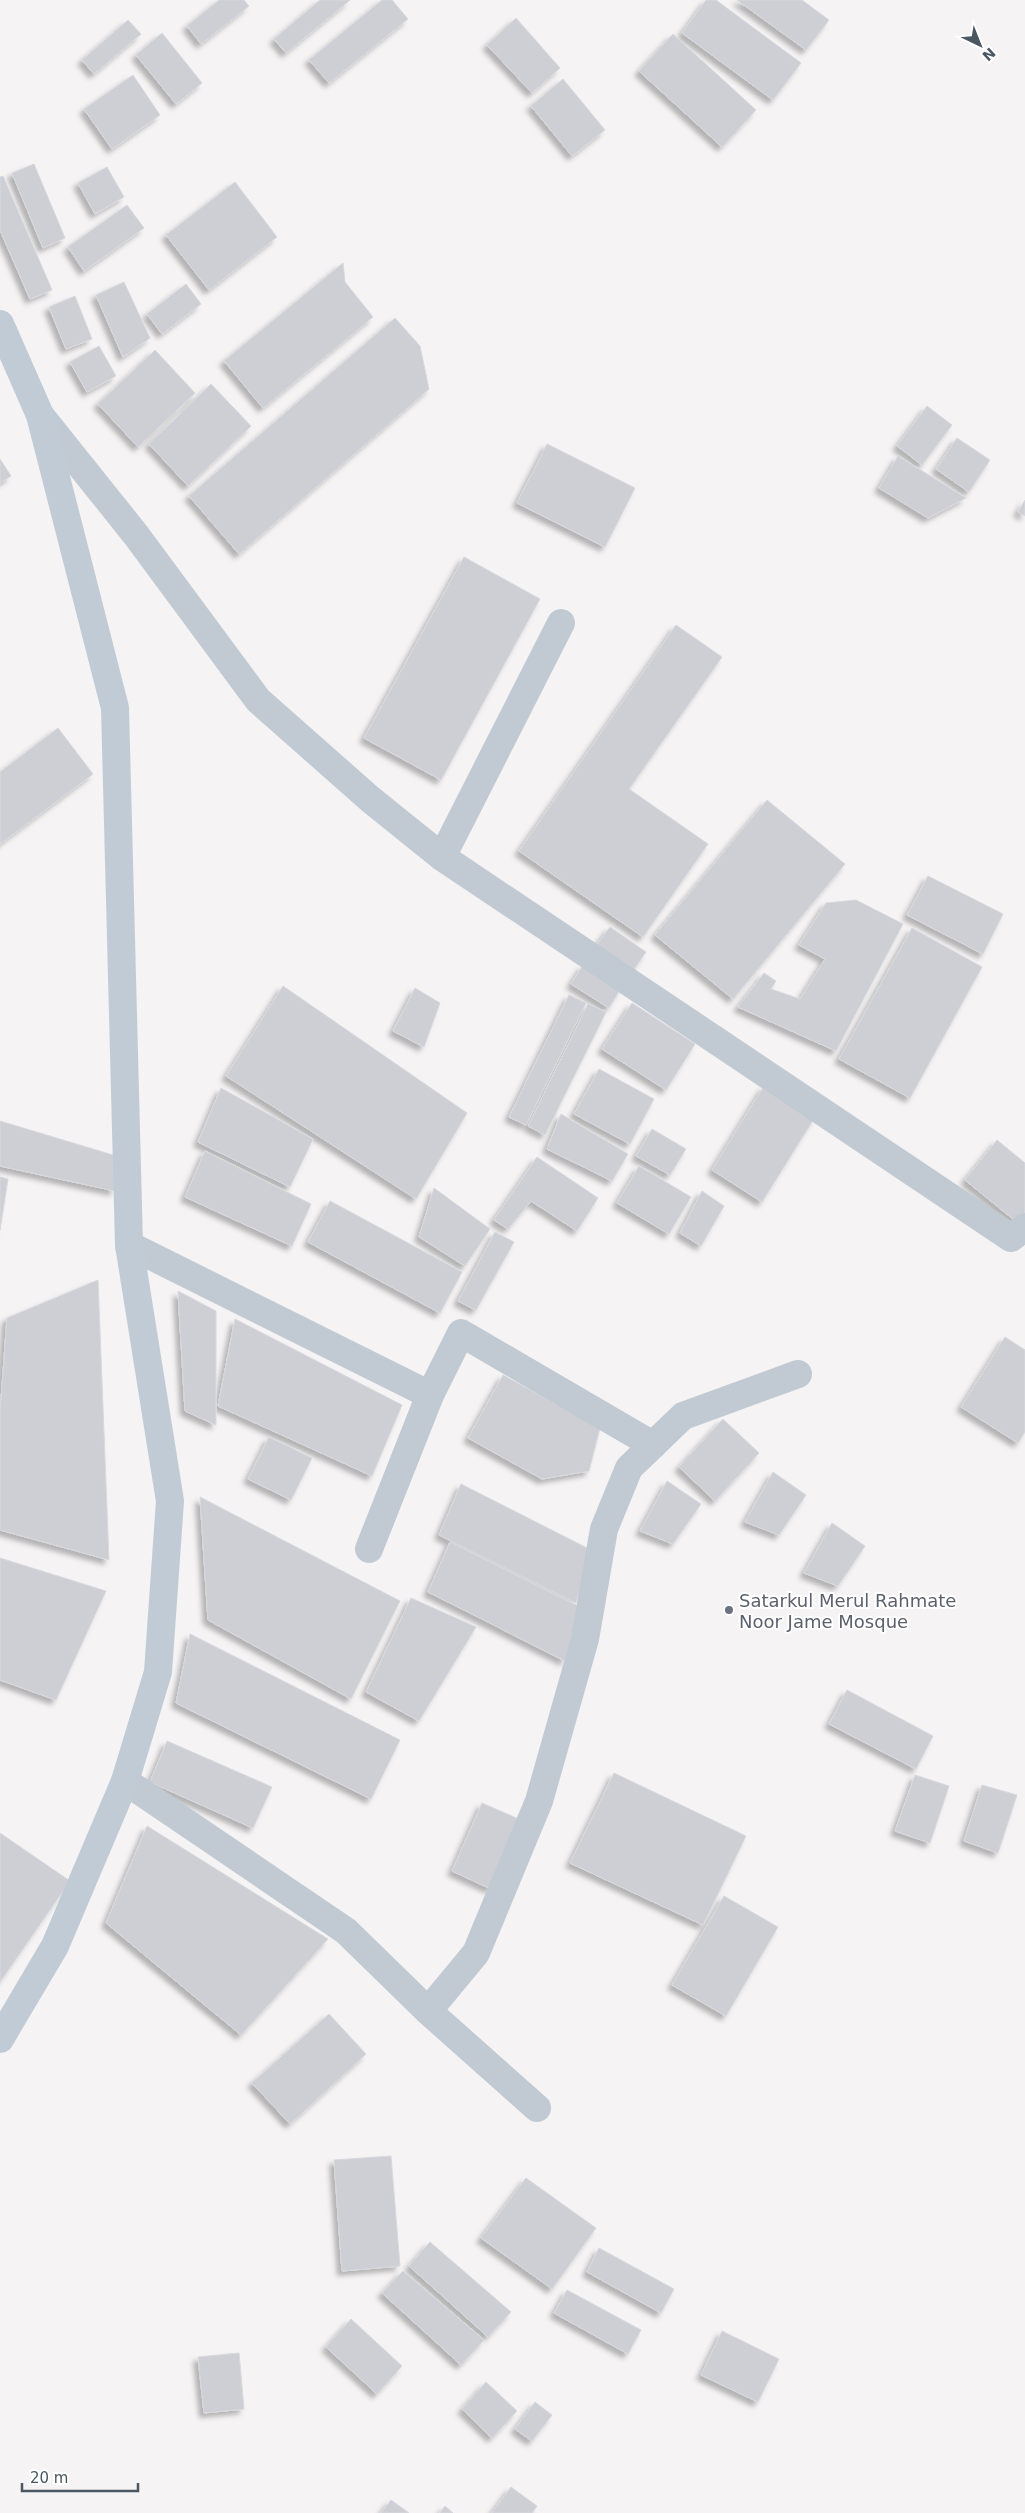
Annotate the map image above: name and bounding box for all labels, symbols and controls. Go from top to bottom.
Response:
north arrow [955,20,1005,70]
text: N [979,45,999,64]
place label: Satarkul Merul Rahmate Noor Jame Mosque [739,1590,956,1632]
marker: Satarkul Merul Rahmate Noor Jame Mosque [723,1604,735,1616]
scale bar [22,2460,139,2492]
text: 20 m [30,2469,68,2487]

